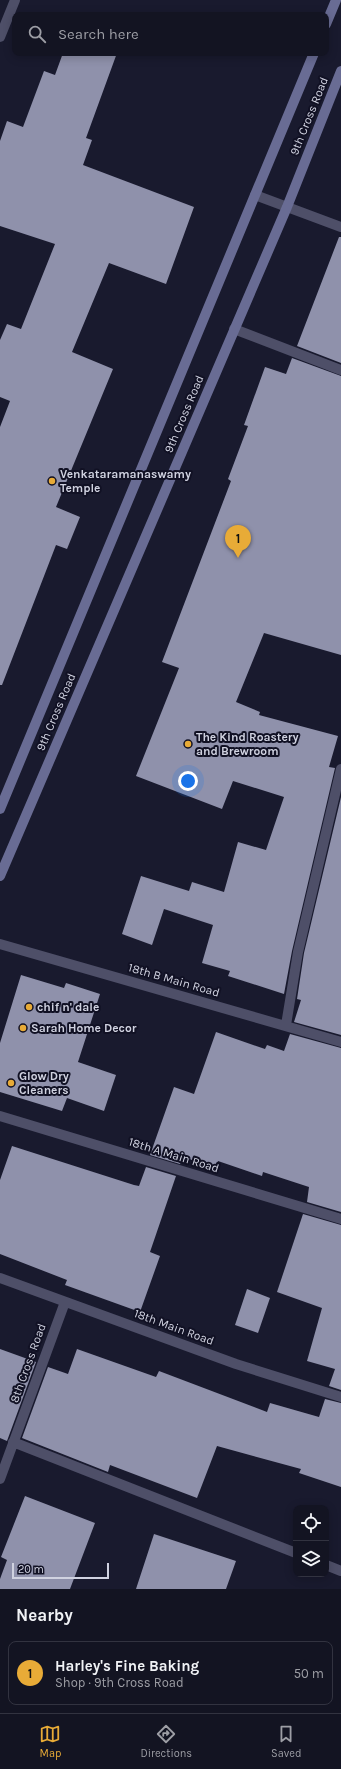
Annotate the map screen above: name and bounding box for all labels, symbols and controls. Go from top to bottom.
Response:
search box [12,12,329,56]
icon: search [26,23,48,45]
text: Search here [58,25,139,43]
street label: 9th Cross Road [287,75,331,157]
street label: 9th Cross Road [161,373,207,455]
place label: Venkataramanaswamy Temple [60,467,191,495]
marker: Venkataramanaswamy Temple [47,476,57,486]
pin: 1 [225,525,251,558]
street label: 9th Cross Road [33,671,79,753]
place label: The Kind Roastery and Brewroom [196,730,299,758]
marker: The Kind Roastery and Brewroom [183,739,193,749]
your location [178,771,198,791]
street label: 18th B Main Road [127,960,221,1000]
place label: chif n' dale [37,1000,99,1014]
marker: chif n' dale [24,1002,34,1012]
place label: Sarah Home Decor [31,1021,137,1035]
marker: Sarah Home Decor [18,1023,28,1033]
place label: Glow Dry Cleaners [19,1069,69,1097]
marker: Glow Dry Cleaners [6,1078,16,1088]
street label: 18th A Main Road [127,1135,221,1175]
street label: 18th Main Road [132,1306,216,1348]
street label: 8th Cross Road [7,1321,49,1405]
map controls [293,1505,329,1577]
button: locate [293,1505,329,1541]
button: layers [293,1541,329,1577]
scale bar [12,1561,109,1580]
text: 20 m [18,1563,44,1576]
text: Nearby [16,1605,73,1625]
text: Harley's Fine Baking [55,1657,199,1675]
text: 1 [28,1666,32,1681]
text: 50 m [294,1666,324,1681]
text: Shop · 9th Cross Road [55,1675,184,1690]
tab: Map [39,1723,61,1760]
tab: Directions [140,1723,192,1760]
tab: Saved [271,1723,302,1760]

